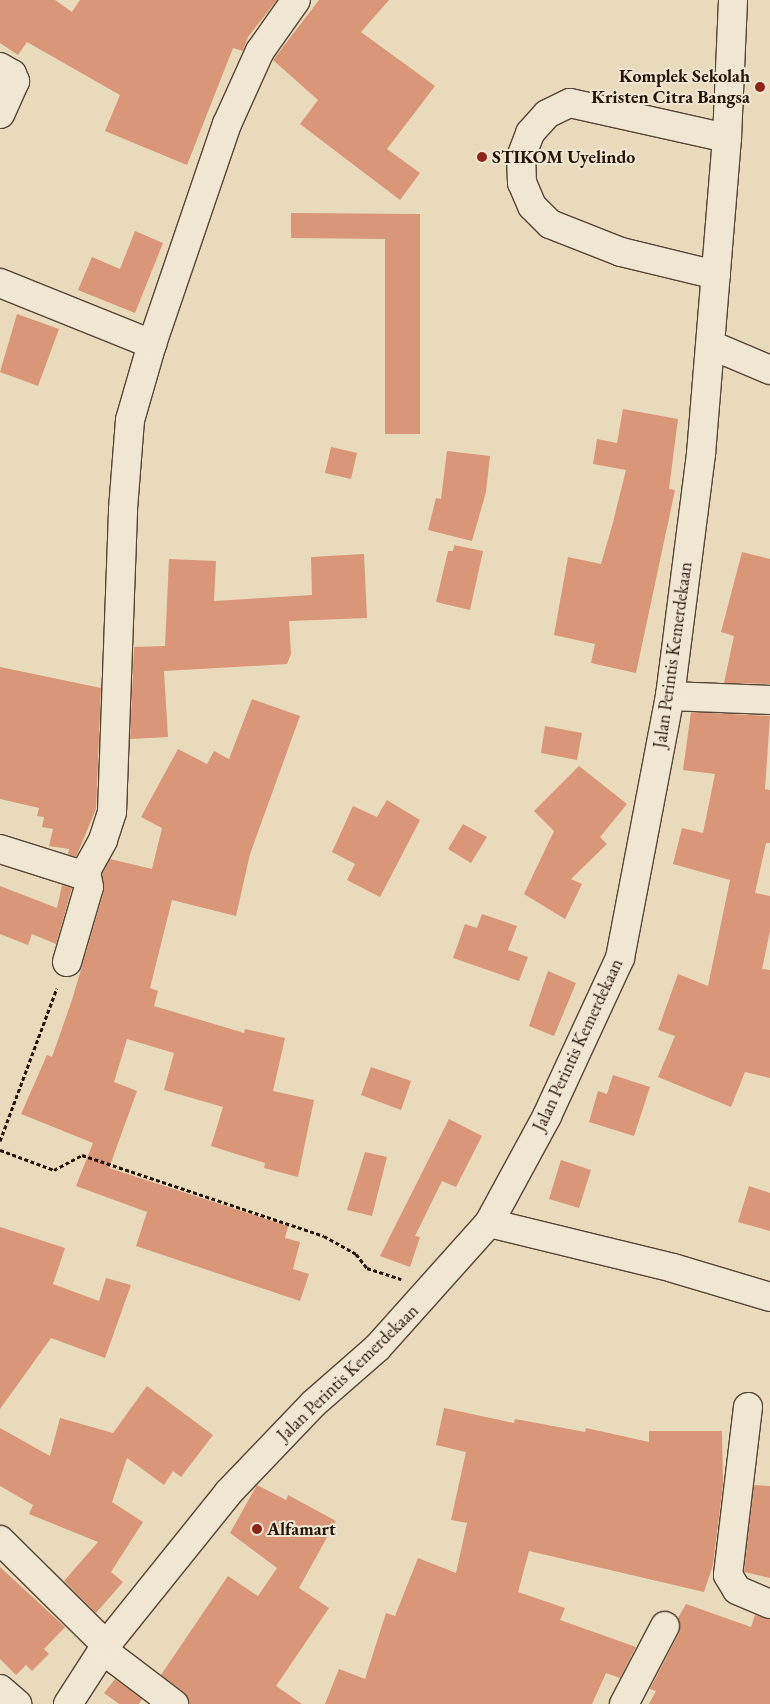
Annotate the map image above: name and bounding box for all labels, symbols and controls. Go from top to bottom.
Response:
place label: Komplek Sekolah Kristen Citra Bangsa [591,66,750,108]
marker: Komplek Sekolah Kristen Citra Bangsa [754,81,766,93]
place label: STIKOM Uyelindo [492,146,635,168]
marker: STIKOM Uyelindo [476,151,488,163]
street label: Jalan Perintis Kemerdekaan [649,560,697,750]
street label: Jalan Perintis Kemerdekaan [528,955,628,1135]
street label: Jalan Perintis Kemerdekaan [273,1300,423,1446]
place label: Alfamart [267,1518,336,1540]
marker: Alfamart [251,1523,263,1535]

